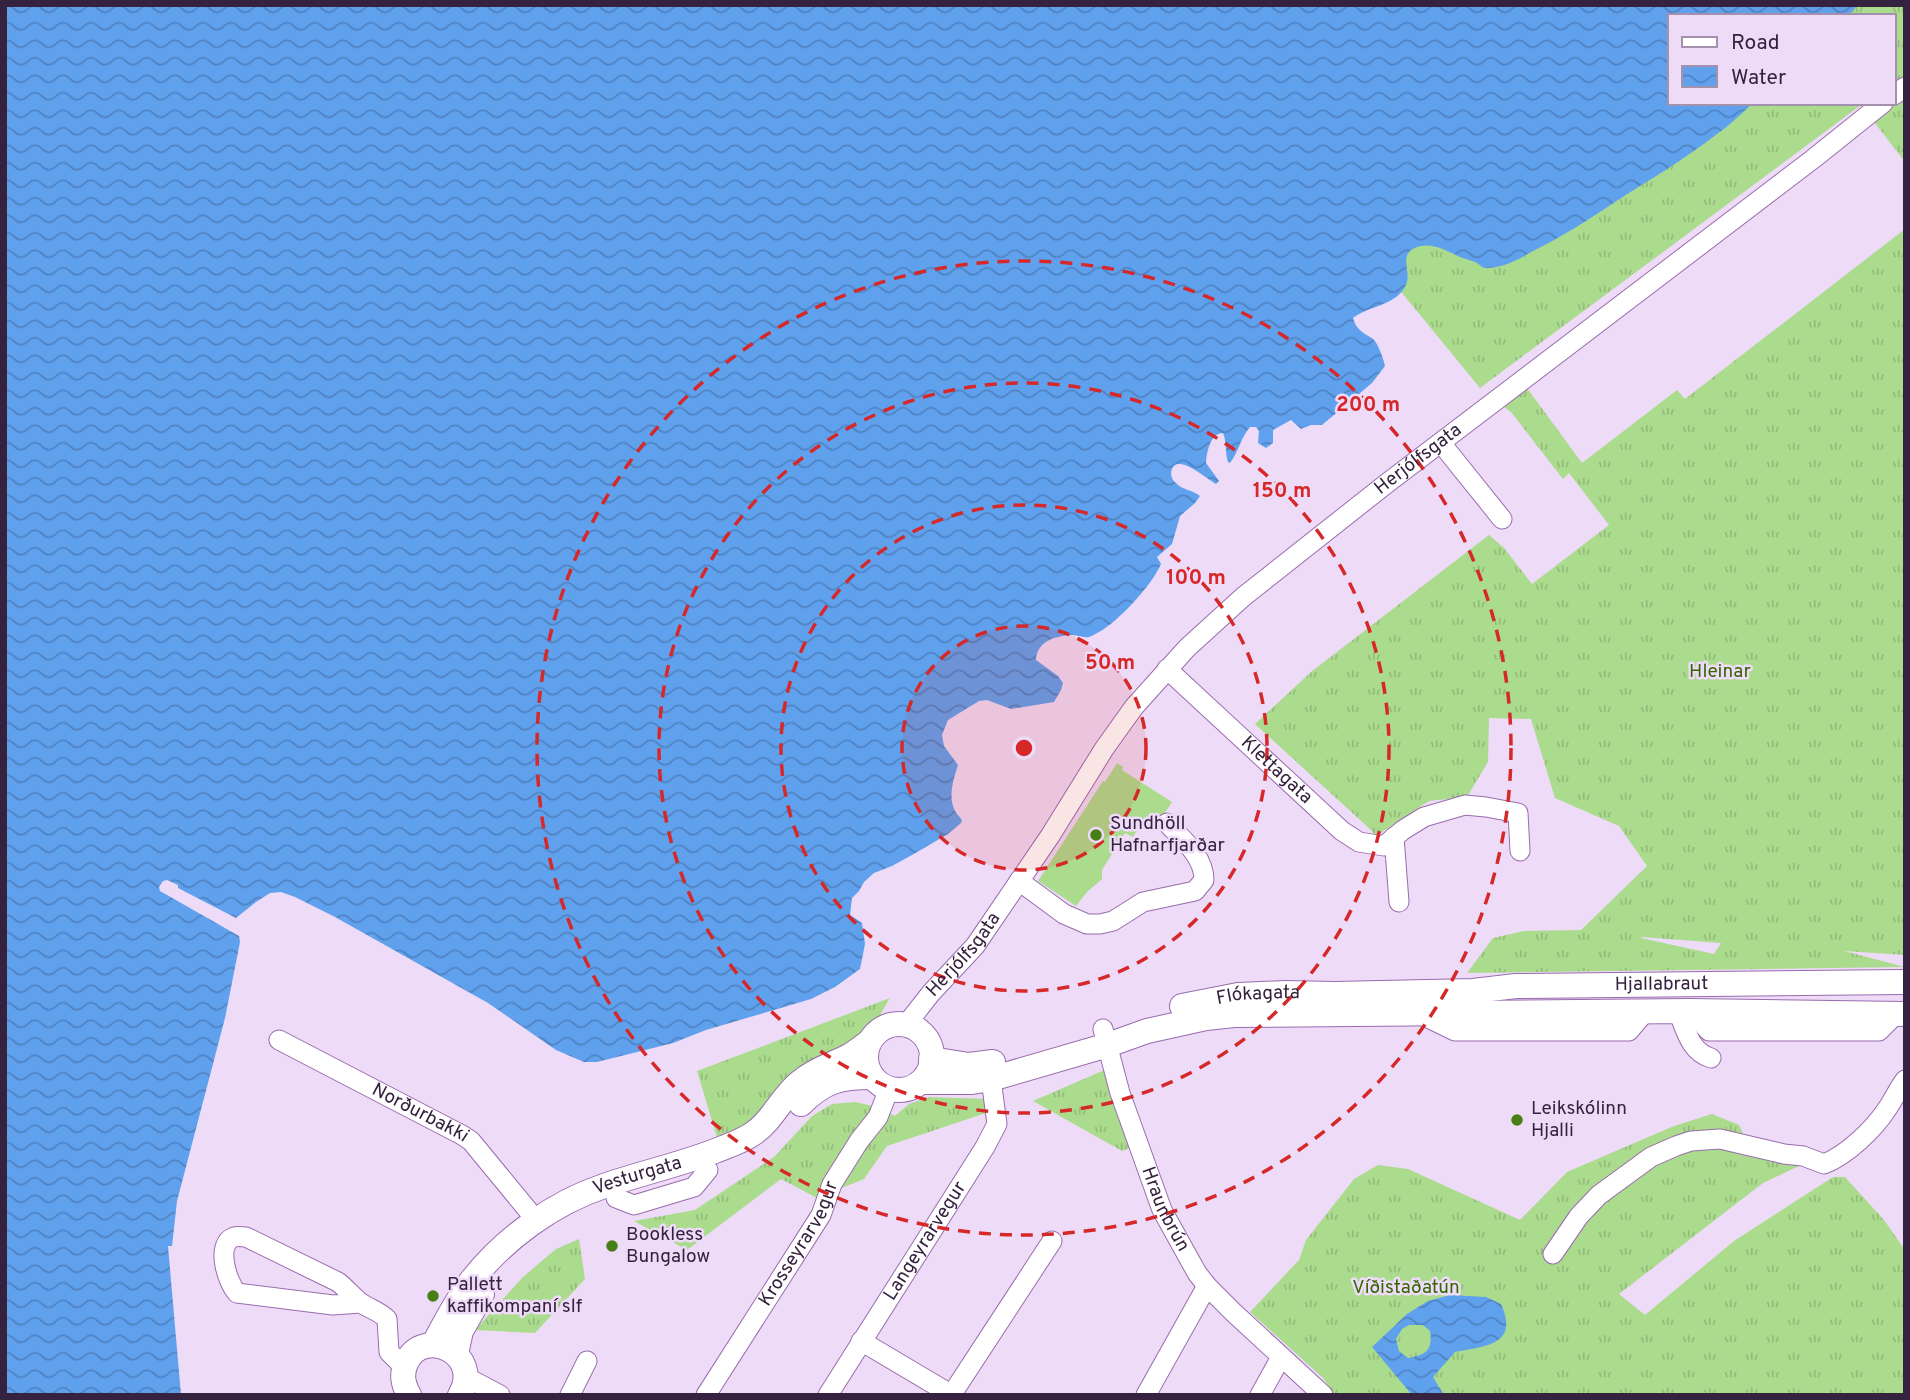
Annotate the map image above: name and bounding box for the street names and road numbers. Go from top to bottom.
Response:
street label: Herjólfsgata [1370,419,1467,500]
street label: Klettagata [1235,731,1317,809]
street label: Herjólfsgata [921,908,1006,1002]
street label: Hjallabraut [1615,972,1708,997]
street label: Flókagata [1214,981,1300,1011]
street label: Norðurbakki [367,1078,474,1148]
street label: Vesturgata [590,1151,685,1201]
street label: Hraunbrún [1135,1164,1195,1256]
street label: Krosseyrarvegur [754,1177,844,1311]
street label: Langeyrarvegur [879,1177,972,1305]

